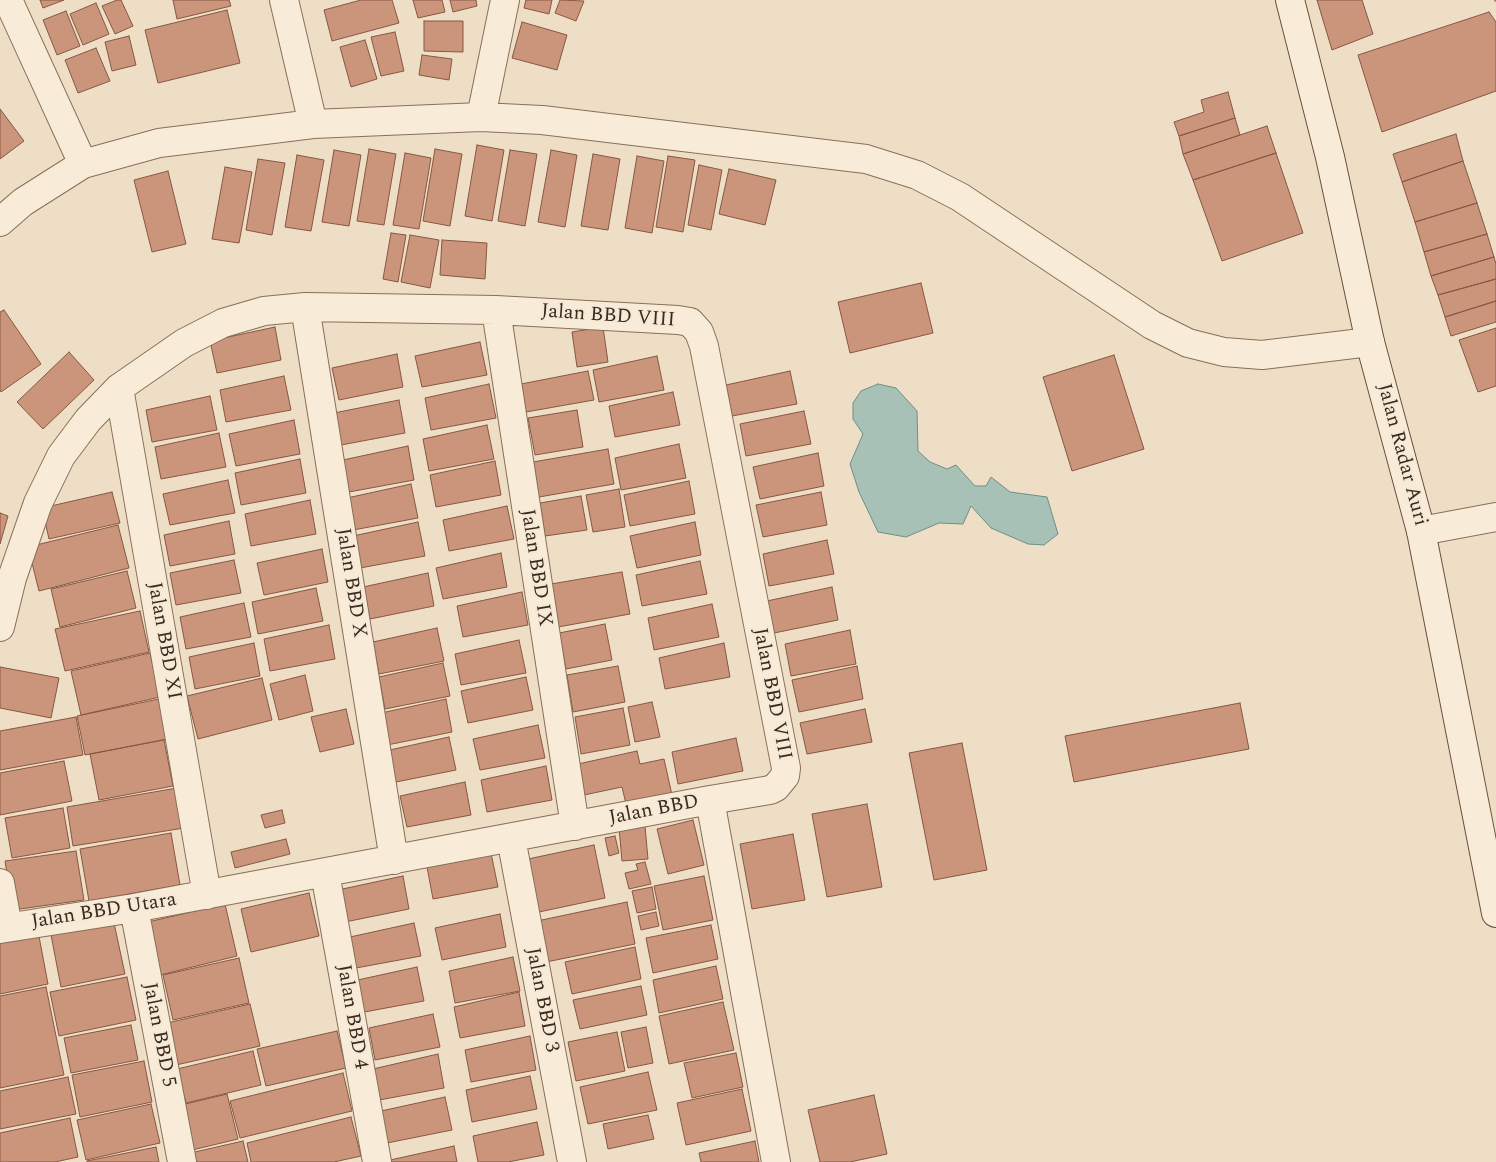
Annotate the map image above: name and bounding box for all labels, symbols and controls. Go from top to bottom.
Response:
street label: Jalan BBD VIII [540,300,676,334]
street label: Jalan Radar Auri [1370,381,1432,529]
street label: Jalan BBD IX [514,508,556,628]
street label: Jalan BBD X [329,526,371,640]
street label: Jalan BBD XI [141,581,185,701]
street label: Jalan BBD VIII [746,626,796,762]
street label: Jalan BBD [607,791,701,831]
street label: Jalan BBD Utara [30,889,178,935]
street label: Jalan BBD 3 [519,946,563,1054]
street label: Jalan BBD 4 [330,963,372,1071]
street label: Jalan BBD 5 [136,981,180,1089]

